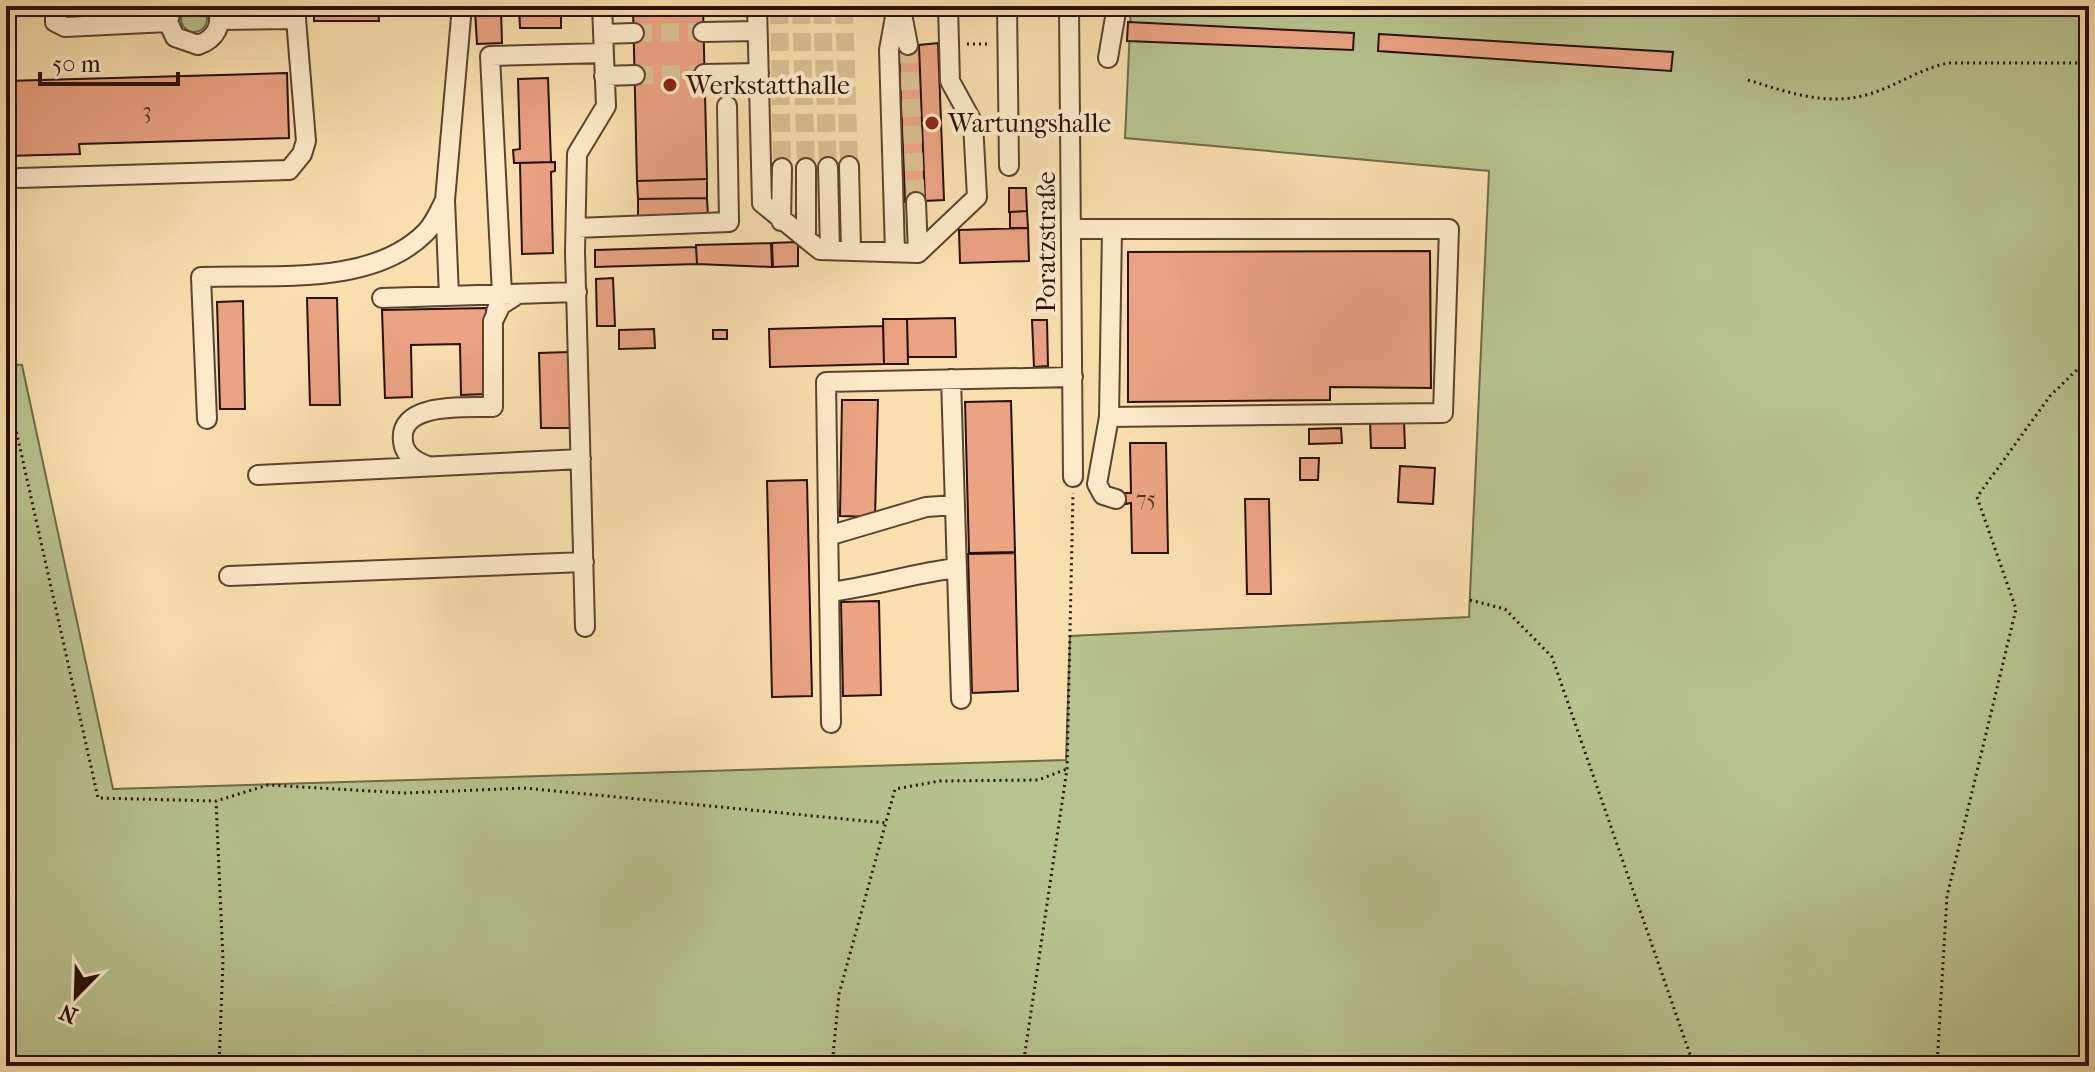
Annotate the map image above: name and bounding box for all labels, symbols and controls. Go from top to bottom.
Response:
scale bar [40,36,178,86]
text: 50 m [52,50,101,78]
place label: Werkstatthalle [685,70,850,101]
marker: Werkstatthalle [661,76,679,94]
house number: 3 [142,98,152,124]
place label: Wartungshalle [947,108,1111,139]
marker: Wartungshalle [923,114,941,132]
street label: Poratzstraße [1031,171,1062,313]
house number: 75 [1136,486,1156,512]
north arrow [36,956,116,1036]
text: N [56,998,81,1029]

